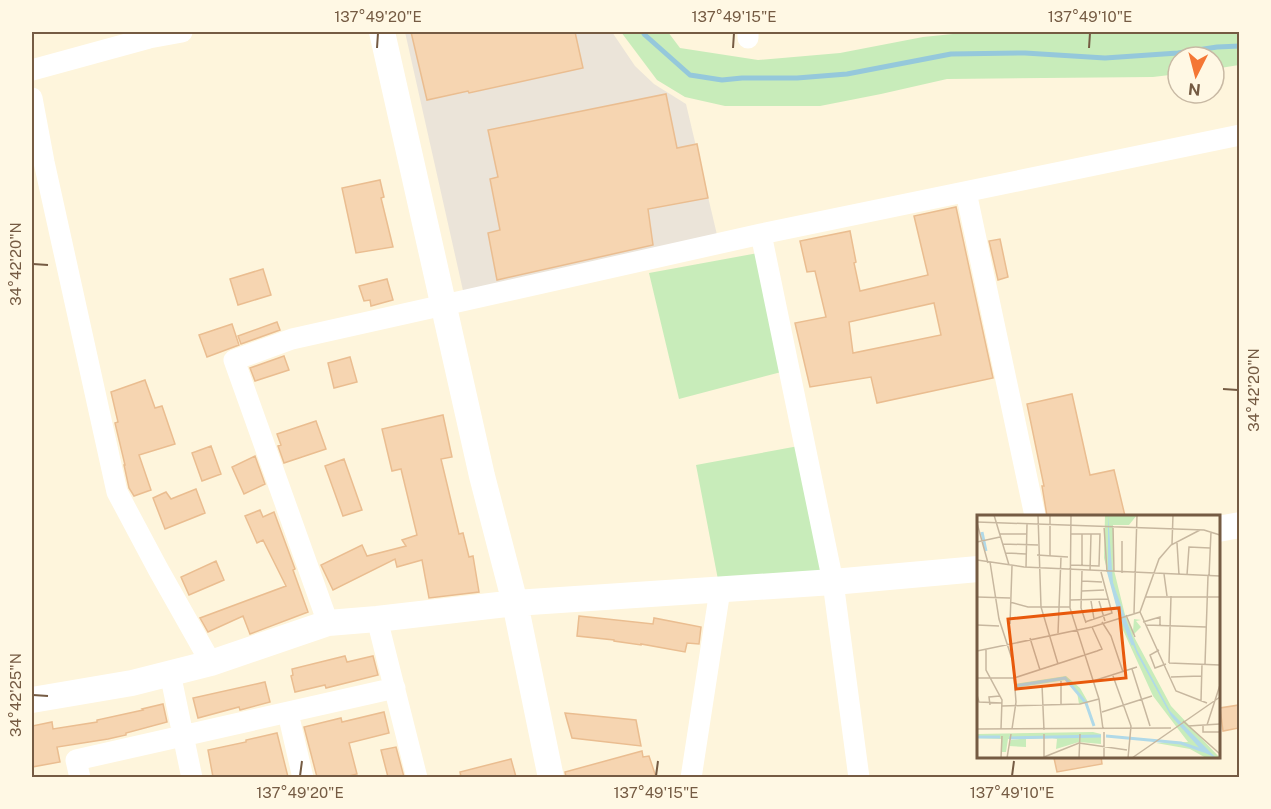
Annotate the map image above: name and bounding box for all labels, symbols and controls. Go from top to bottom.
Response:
text: 137°49'20"E [334,8,422,25]
text: 137°49'15"E [691,8,777,25]
text: 137°49'10"E [1048,8,1132,25]
north arrow [1166,45,1226,105]
text: N [1187,79,1202,100]
text: 34°42'20"N [7,222,24,306]
text: 34°42'20"N [1245,348,1262,432]
inset map [977,515,1220,758]
text: 34°42'25"N [7,653,24,737]
text: 137°49'20"E [256,784,344,801]
text: 137°49'15"E [613,784,699,801]
text: 137°49'10"E [970,784,1054,801]

